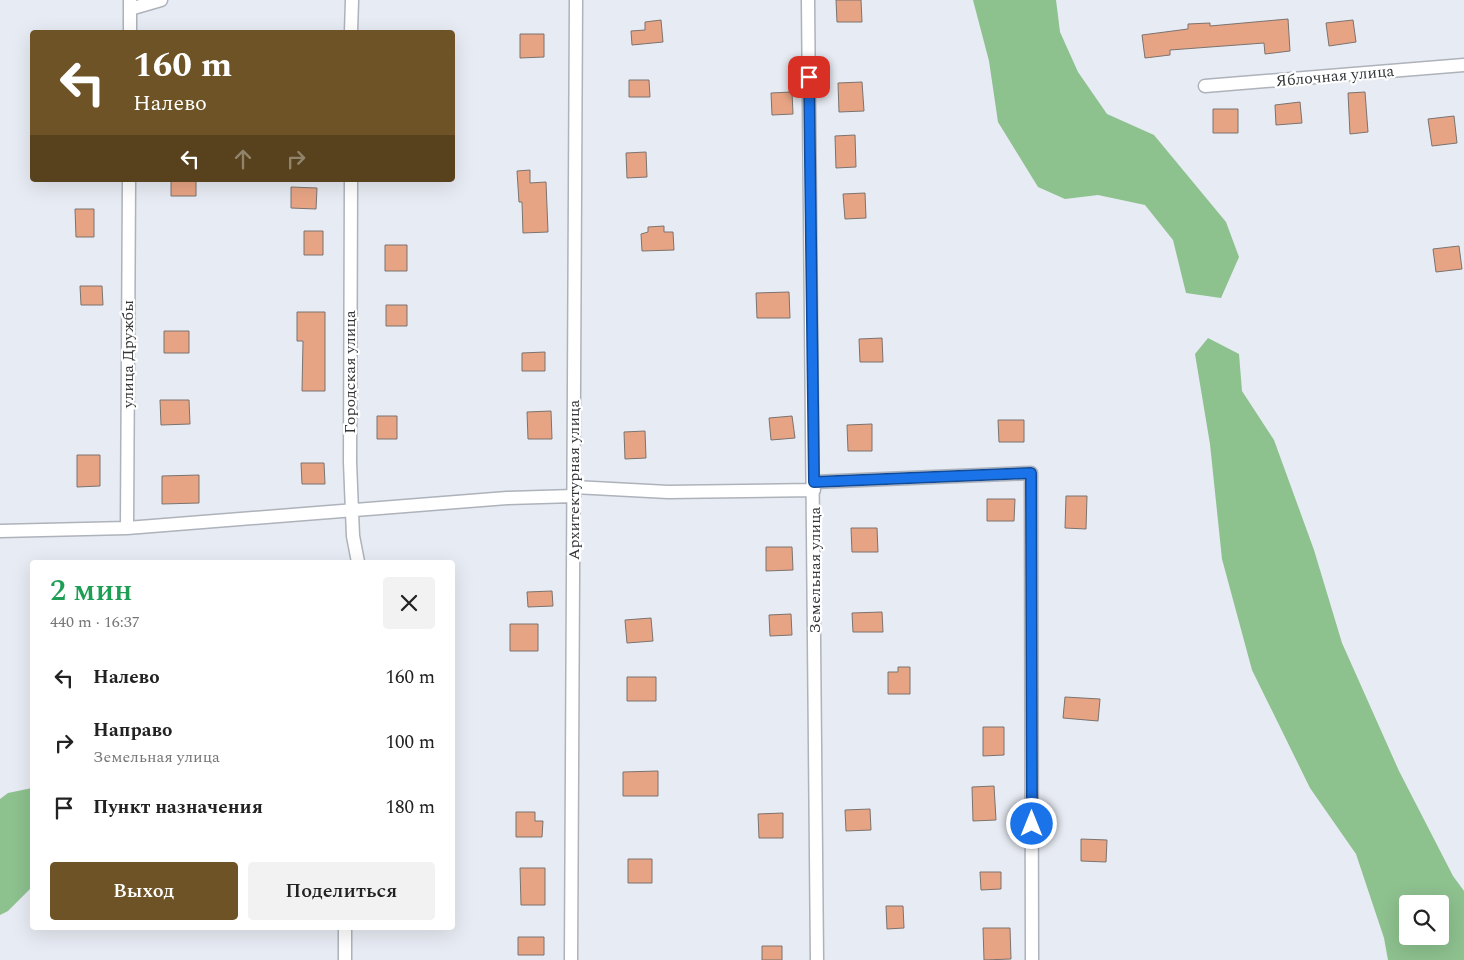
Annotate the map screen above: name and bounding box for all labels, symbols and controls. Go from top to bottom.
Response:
text: 160 m [133,39,232,92]
icon: left [50,50,115,115]
pin [788,56,830,98]
street label: Яблочная улица [1275,59,1395,93]
icon: arrive [795,63,823,91]
text: Налево [133,87,207,120]
icon: left [176,145,204,173]
icon: ahead [229,145,257,173]
icon: right [282,145,310,173]
street label: улица Дружбы [116,300,140,409]
street label: Городская улица [338,310,362,434]
street label: Архитектурная улица [562,400,586,560]
street label: Земельная улица [803,506,827,633]
text: 2 мин [50,568,132,614]
button: close [383,577,435,629]
text: 440 m · 16:37 [50,610,140,634]
text: Налево [93,663,160,692]
text: 160 m [385,663,435,692]
icon: left [50,664,78,692]
text: Направо [93,716,172,745]
text: 100 m [385,728,435,757]
icon: right [50,729,78,757]
text: Земельная улица [93,745,220,769]
text: Пункт назначения [93,793,263,822]
text: 180 m [385,793,435,822]
icon: arrive [50,794,78,822]
position arrow [1005,797,1057,849]
button: Выход [50,862,238,920]
button: Поделиться [248,862,435,920]
map controls [1399,895,1449,945]
button: search [1399,895,1449,945]

